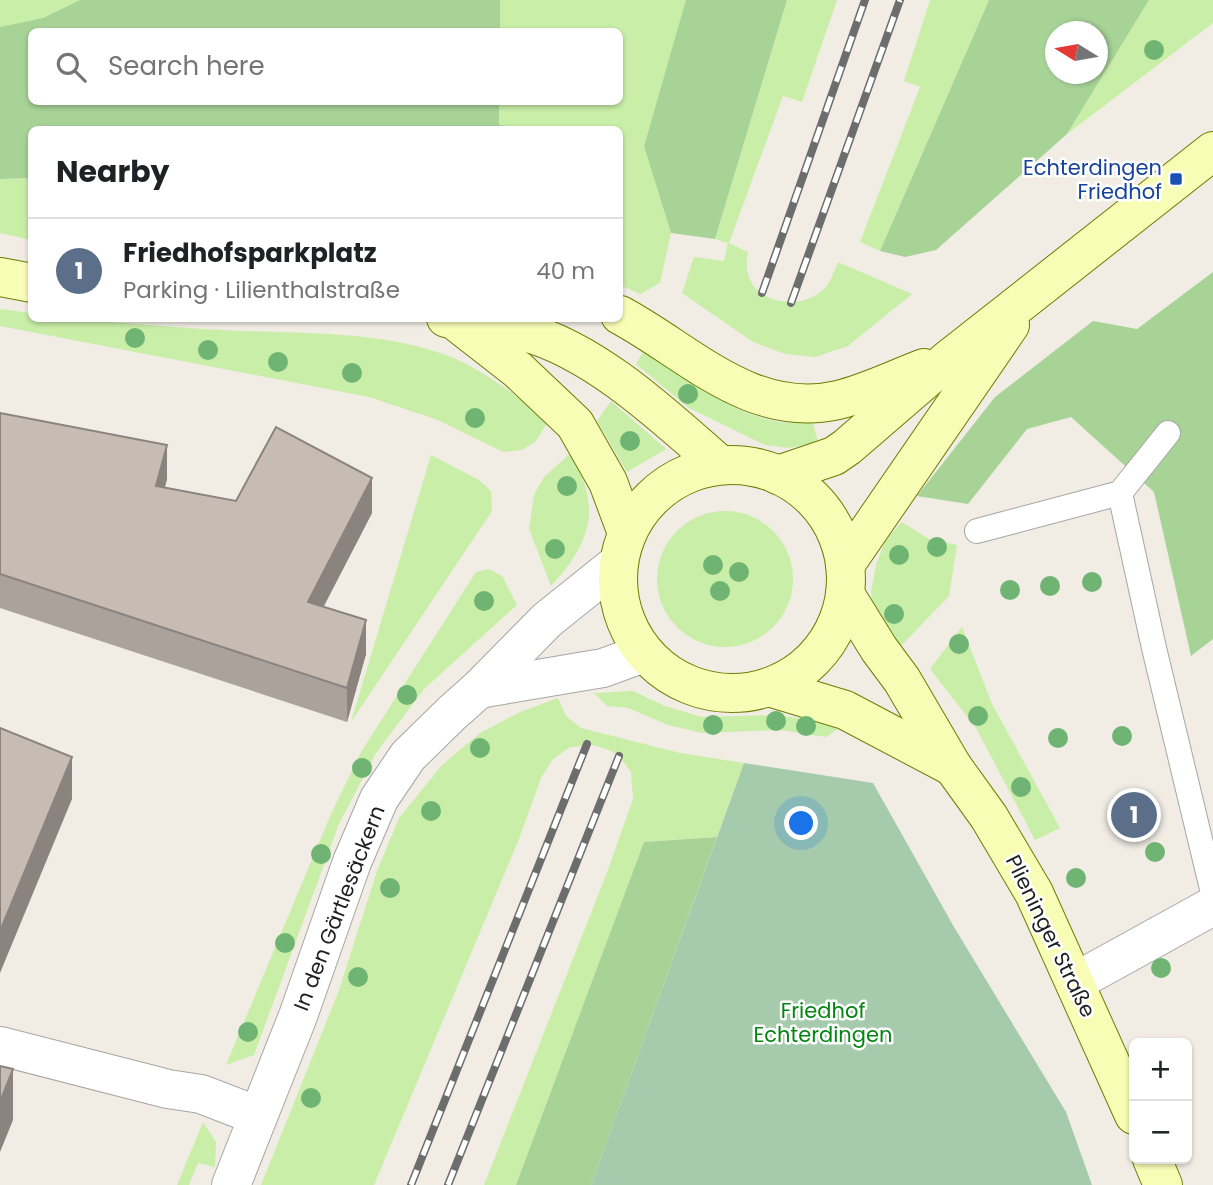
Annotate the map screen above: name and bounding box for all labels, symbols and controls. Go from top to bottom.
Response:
north arrow [1045,21,1108,84]
search box [28,28,623,105]
icon: search [52,48,90,86]
text: Search here [108,48,265,84]
text: Nearby [56,150,170,193]
place label: Echterdingen Friedhof [1023,153,1162,206]
marker: Echterdingen Friedhof [1168,171,1184,187]
text: Friedhofsparkplatz [123,235,377,271]
text: 1 [75,255,83,287]
text: 40 m [536,255,595,287]
text: Parking · Lilienthalstraße [123,274,400,306]
pin: 1 [1111,789,1157,841]
street label: In den Gärtlesäckern [286,801,392,1015]
your location [784,806,818,840]
street label: Plieninger Straße [999,850,1103,1022]
park label: Friedhof Echterdingen [754,996,892,1049]
map controls [1129,1038,1192,1164]
button: + [1129,1038,1192,1101]
button: − [1129,1101,1192,1164]

